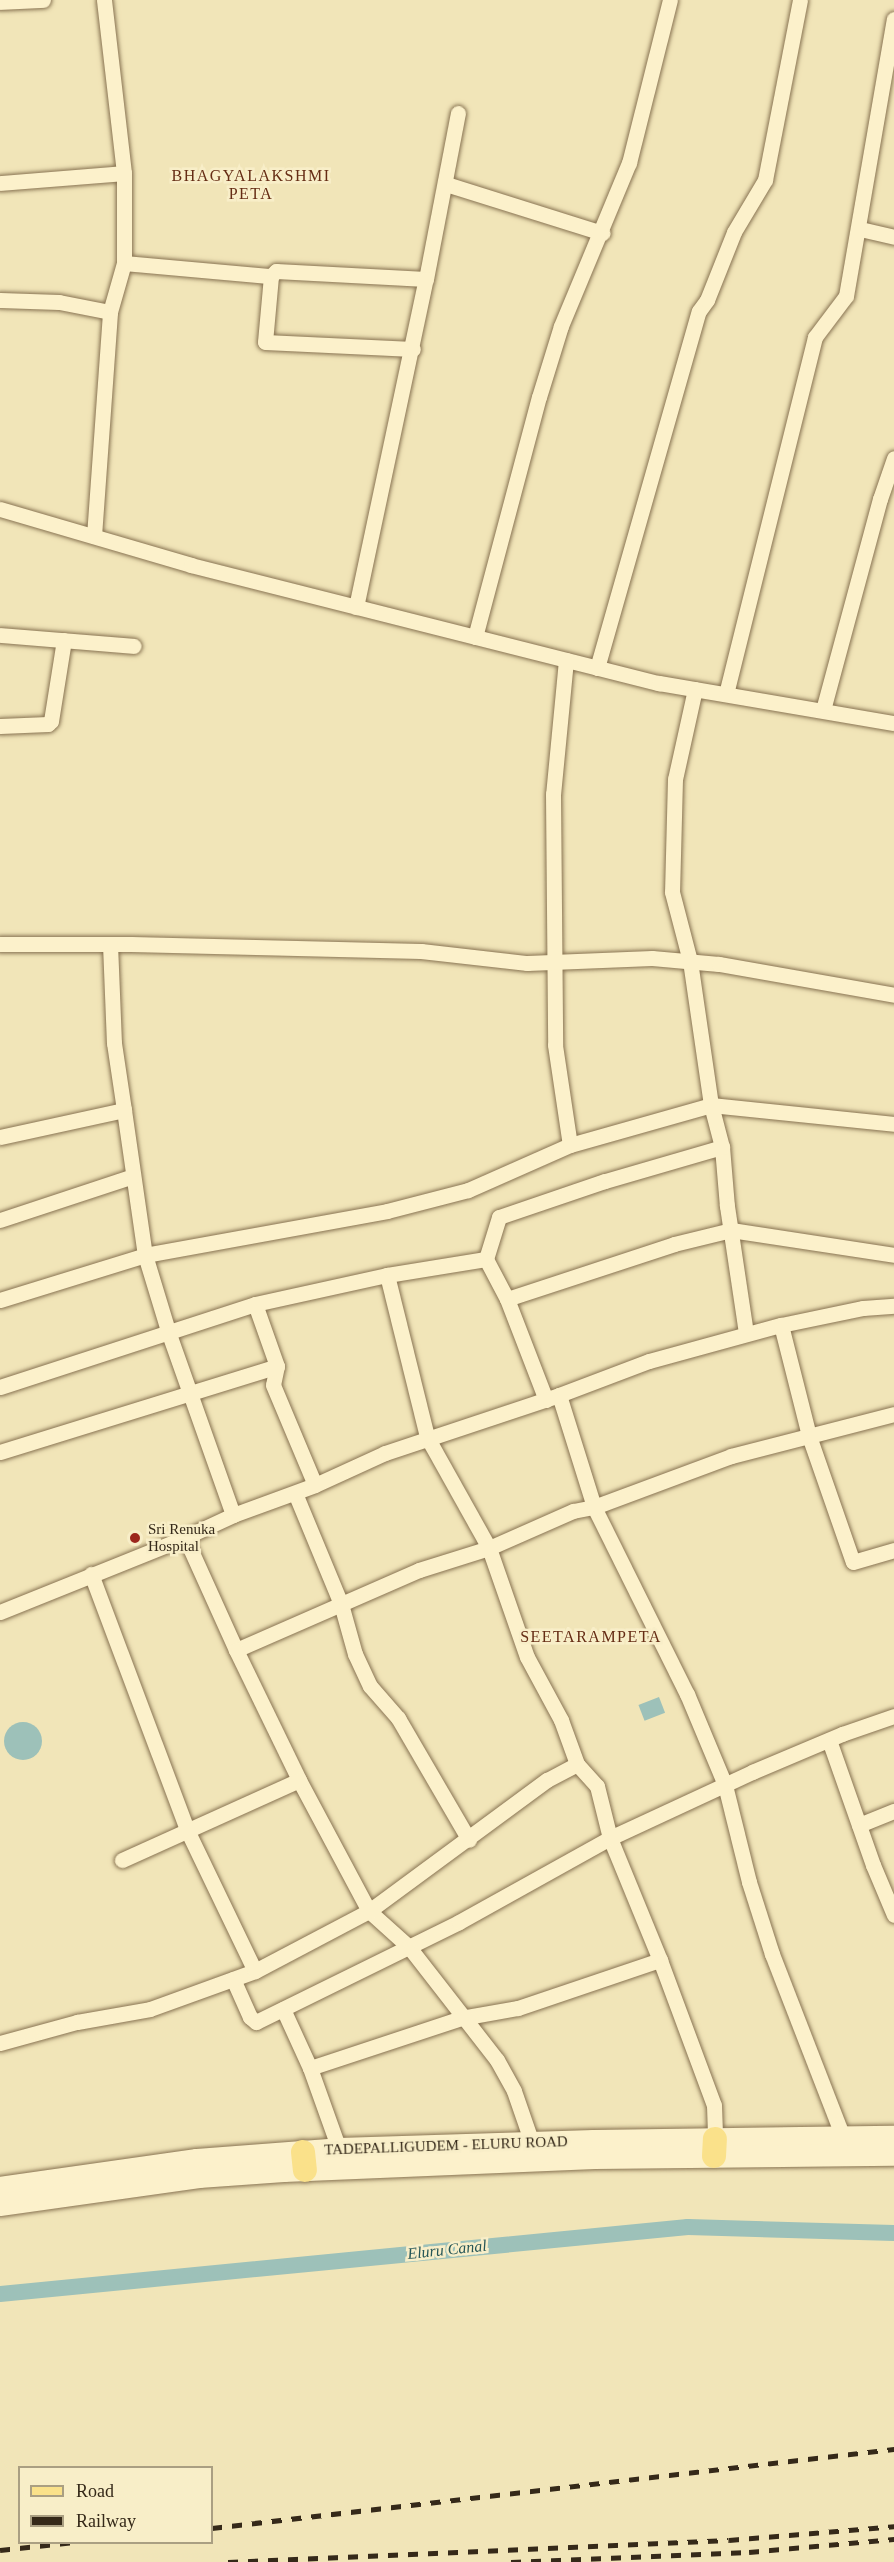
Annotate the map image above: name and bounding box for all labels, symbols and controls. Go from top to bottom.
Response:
district label: BHAGYALAKSHMI PETA [171,166,331,204]
place label: Sri Renuka Hospital [148,1520,215,1555]
marker: Sri Renuka Hospital [126,1529,144,1547]
district label: SEETARAMPETA [520,1627,662,1647]
street label: TADEPALLIGUDEM - ELURU ROAD [324,2133,568,2159]
water label: Eluru Canal [406,2236,488,2264]
legend [18,2466,213,2544]
text: Road [76,2481,114,2501]
text: Railway [76,2511,136,2531]

